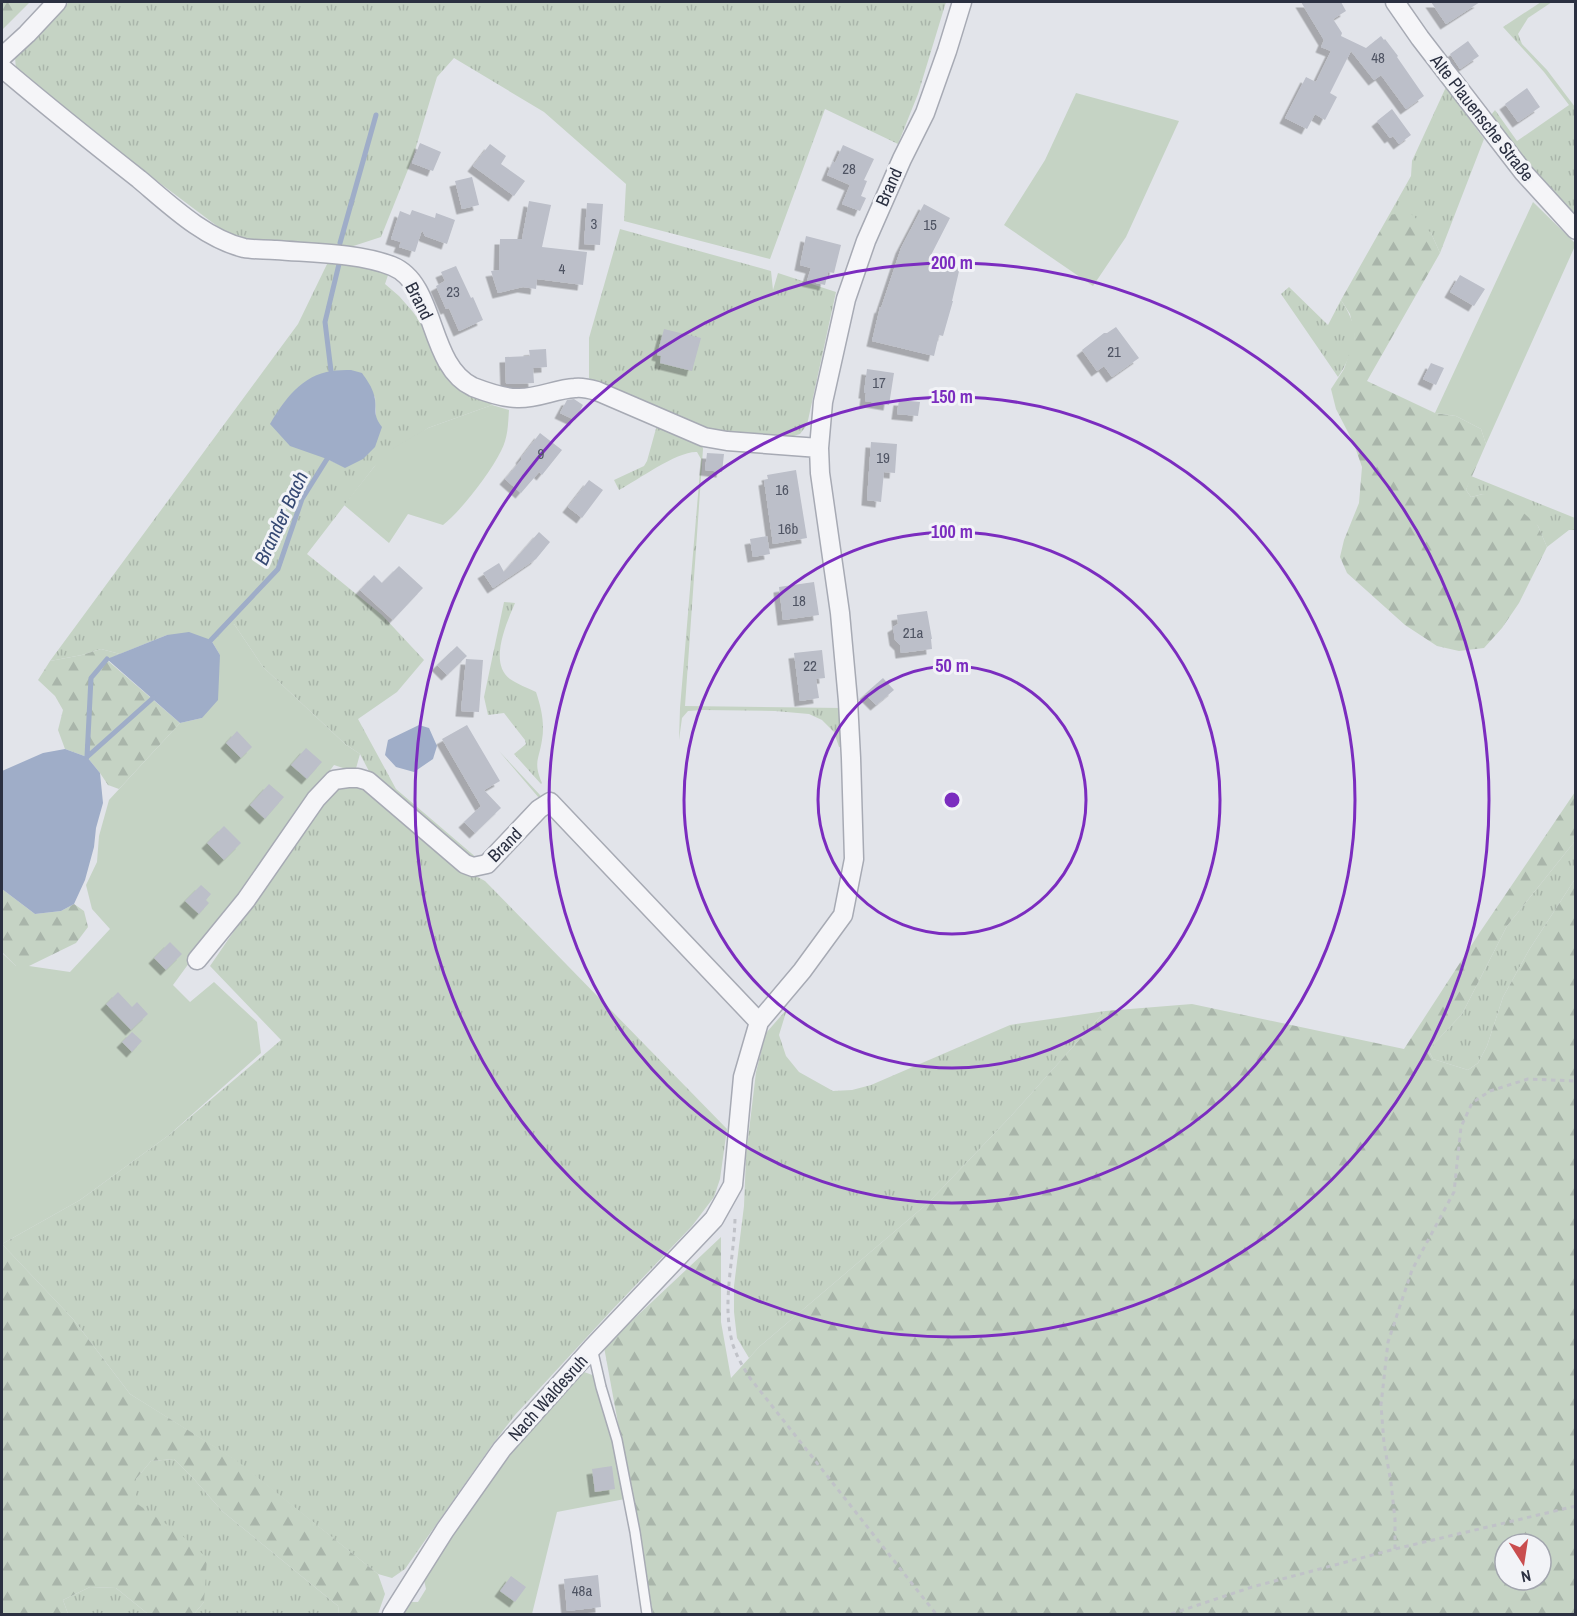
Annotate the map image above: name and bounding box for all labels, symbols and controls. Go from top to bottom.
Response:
house number: 48 [1371,47,1385,68]
street label: Alte Plauensche Straße [1424,48,1540,186]
house number: 28 [842,158,856,179]
street label: Brand [869,164,908,210]
house number: 3 [591,213,598,234]
house number: 15 [923,214,937,235]
text: 200 m [931,250,973,275]
house number: 4 [559,258,566,279]
street label: Brand [399,278,440,324]
house number: 23 [446,281,460,302]
house number: 21 [1107,341,1121,362]
house number: 17 [872,372,886,393]
text: 150 m [931,384,973,409]
house number: 9 [538,443,545,464]
house number: 19 [876,447,890,468]
water label: Brander Bach [247,467,314,569]
house number: 16 [775,479,789,500]
house number: 16b [778,518,798,539]
text: 100 m [931,519,973,544]
house number: 18 [792,590,806,611]
house number: 21a [903,622,923,643]
text: 50 m [935,653,969,678]
house number: 22 [803,655,817,676]
centre of rings [942,790,962,810]
street label: Brand [482,822,527,867]
street label: Nach Waldesruh [502,1349,593,1446]
north arrow [1493,1532,1553,1592]
text: N [1519,1565,1533,1588]
house number: 48a [572,1580,592,1601]

